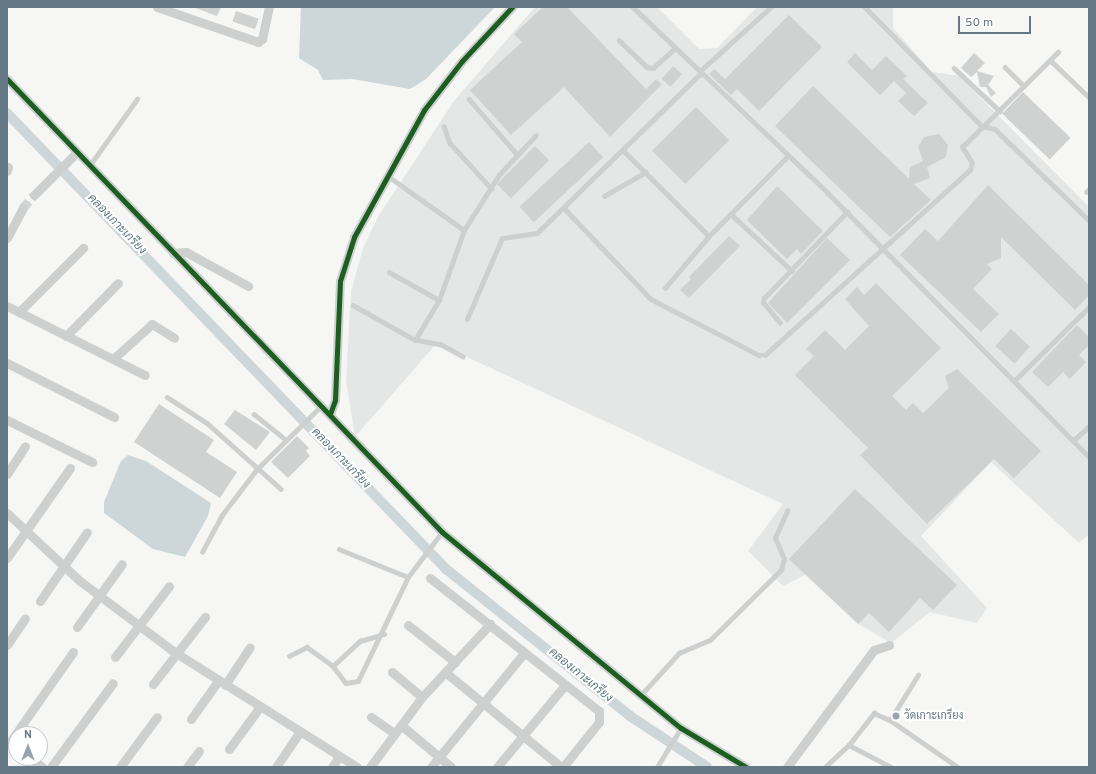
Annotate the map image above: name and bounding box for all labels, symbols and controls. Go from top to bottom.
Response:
scale bar [960,8,1033,34]
text: 50 m [965,15,993,31]
water label: คลองเกาะเกรียง [84,192,148,258]
water label: คลองเกาะเกรียง [308,426,372,492]
water label: คลองเกาะเกรียง [545,646,615,706]
place label: วัดเกาะเกรียง [904,709,963,723]
marker: วัดเกาะเกรียง [891,711,901,721]
north arrow [8,726,48,766]
text: N [24,728,32,742]

